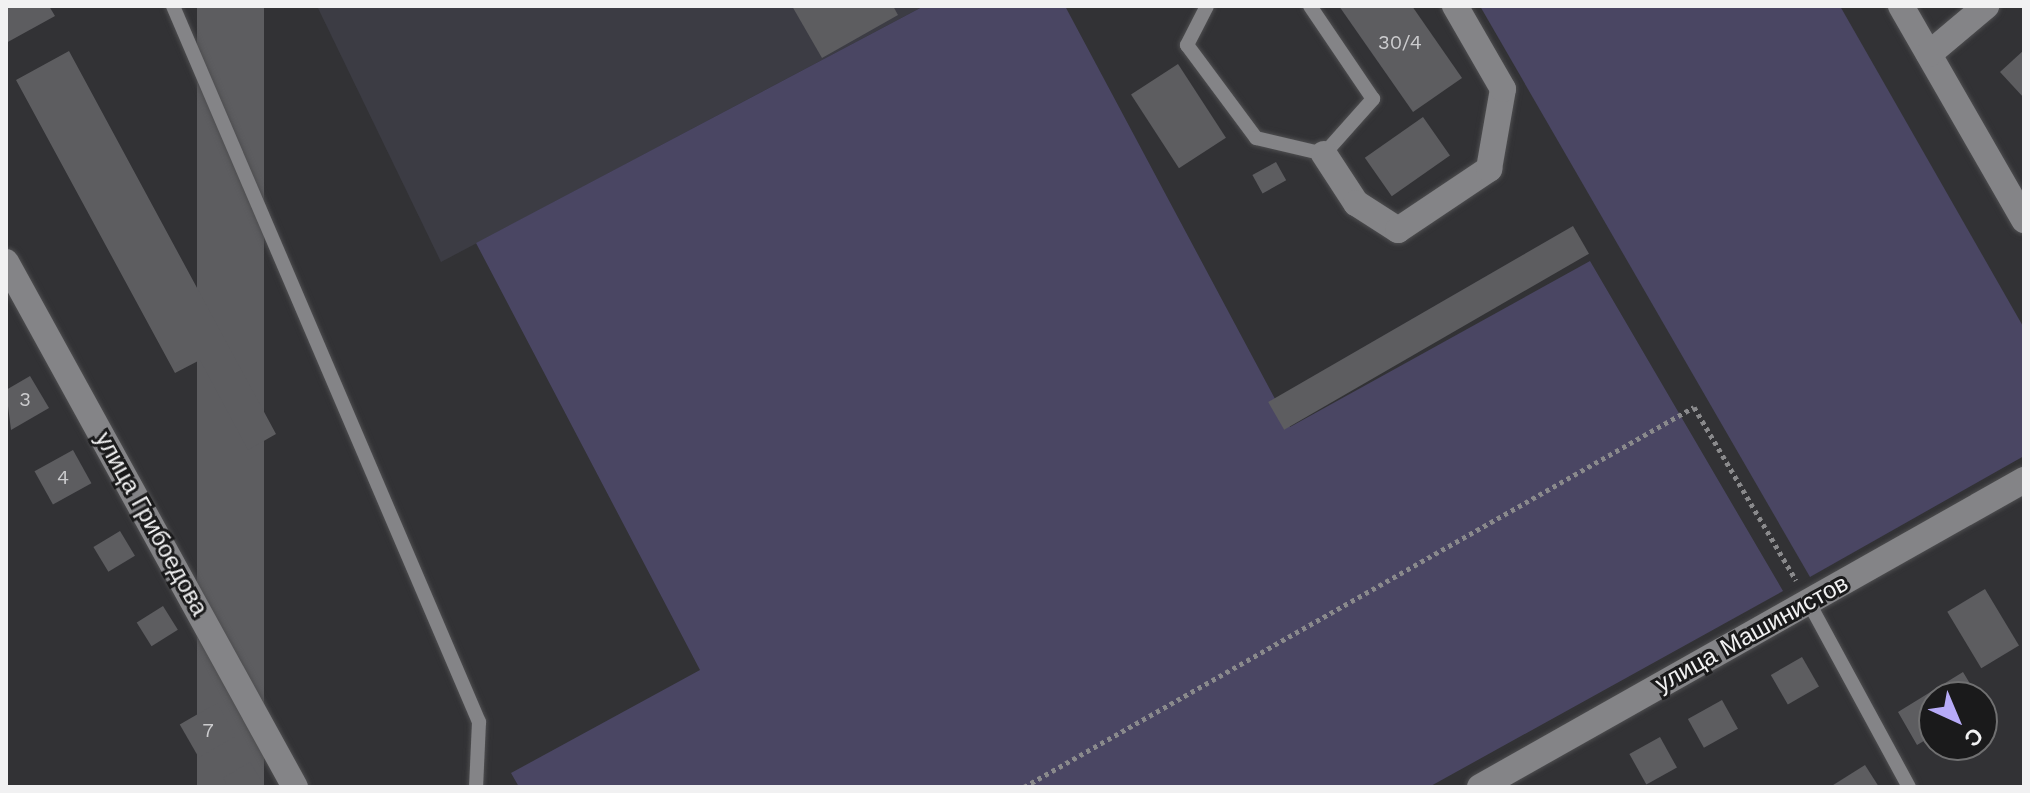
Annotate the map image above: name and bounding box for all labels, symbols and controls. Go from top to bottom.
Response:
house number: 30/4 [1378,30,1422,54]
house number: 3 [19,387,31,411]
street label: улица Грибоедова [89,427,213,621]
house number: 4 [57,465,69,489]
street label: улица Машинистов [1651,569,1853,699]
north arrow [1918,681,1998,761]
house number: 7 [202,718,214,742]
text: С [1959,723,1988,752]

